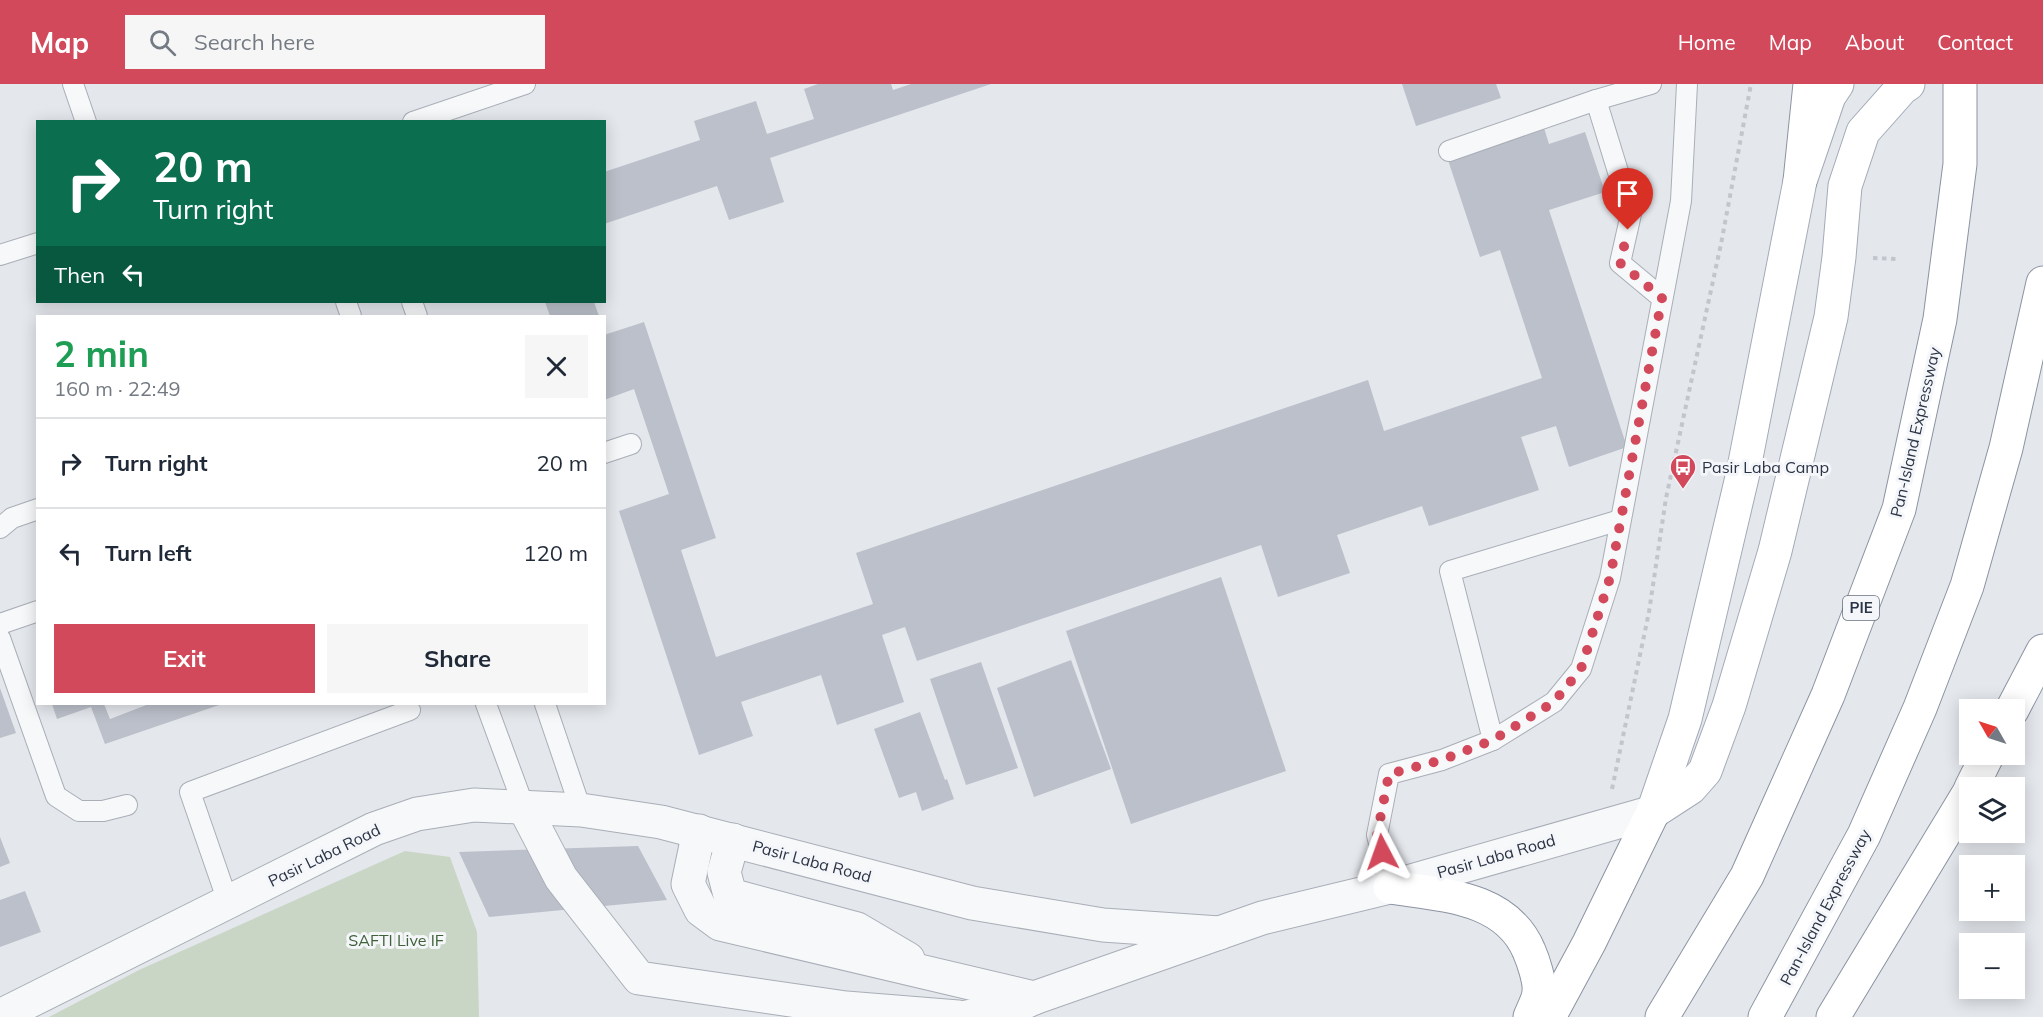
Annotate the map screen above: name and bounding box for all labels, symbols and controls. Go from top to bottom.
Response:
search box [125,15,545,69]
text: Map [30,25,89,60]
icon: search [146,26,179,59]
text: Search here [194,28,315,56]
text: Home [1678,29,1736,55]
text: Map [1769,29,1812,55]
text: About [1845,29,1904,55]
text: Contact [1937,29,2013,55]
text: 20 m [153,140,253,193]
icon: right [54,144,132,222]
pin [1602,168,1653,230]
icon: arrive [1611,177,1644,210]
text: Turn right [153,192,273,226]
icon: left [117,258,150,291]
text: Then [54,261,105,289]
text: 2 min [54,331,149,376]
button: close [525,335,588,398]
street label: Pan-Island Expressway [1886,345,1944,519]
text: 160 m · 22:49 [54,376,180,401]
icon: right [54,447,87,480]
text: Turn right [105,449,208,477]
text: 20 m [537,449,588,477]
bus stop icon: Pasir Laba Camp [1668,452,1698,490]
place label: Pasir Laba Camp [1702,457,1829,477]
icon: left [54,537,87,570]
text: Turn left [105,539,192,567]
text: 120 m [523,539,588,567]
road number: PIE [1843,596,1879,620]
button: Exit [54,624,315,693]
button: Share [327,624,588,693]
north arrow [1959,699,2025,765]
map controls [1959,699,2025,999]
button: layers [1959,777,2025,843]
street label: Pasir Laba Road [265,819,383,891]
position arrow [1350,820,1414,884]
street label: Pan-Island Expressway [1775,825,1875,988]
street label: Pasir Laba Road [1434,830,1558,882]
street label: Pasir Laba Road [750,836,874,886]
button: + [1959,855,2025,921]
park label: SAFTI Live IF [348,930,444,950]
button: − [1959,933,2025,999]

